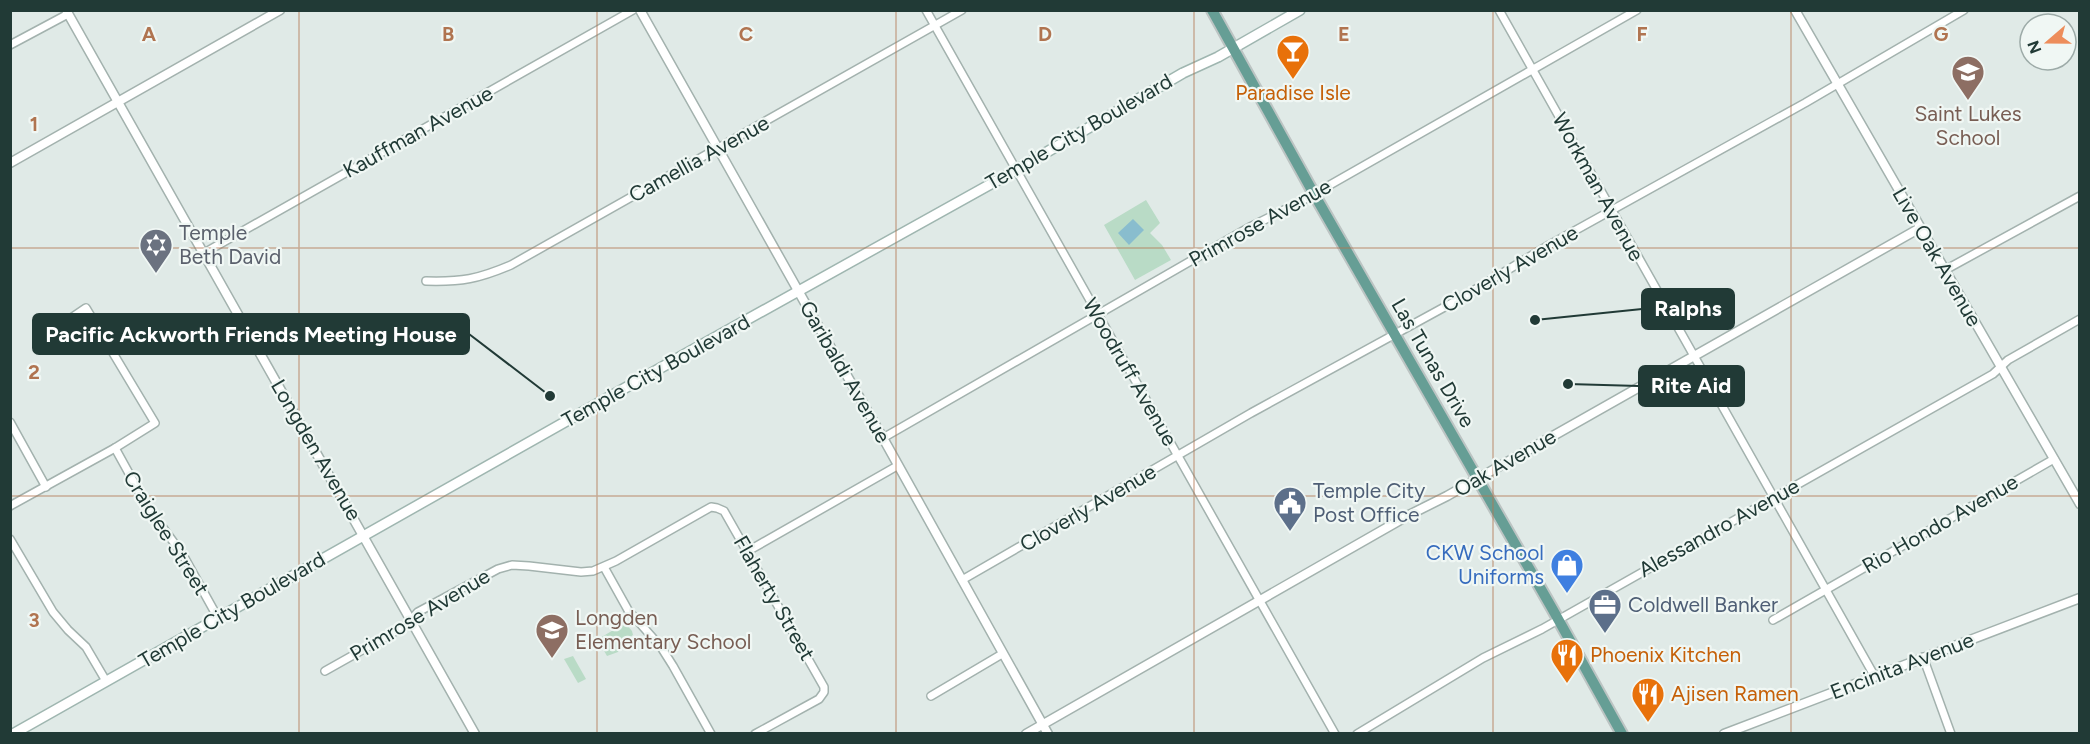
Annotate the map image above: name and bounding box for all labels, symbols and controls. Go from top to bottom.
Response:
north arrow [2018,12,2078,72]
text: A [142,22,157,46]
text: B [442,22,454,46]
text: C [739,22,753,46]
text: D [1038,22,1052,46]
text: E [1338,22,1350,46]
text: F [1636,22,1648,46]
text: G [1934,22,1949,46]
bar icon: Paradise Isle [1275,33,1311,80]
text: N [2023,38,2045,56]
school or university icon: Saint Lukes School [1950,54,1986,101]
street label: Temple City Boulevard [981,68,1176,195]
street label: Kauffman Avenue [339,80,497,183]
place label: Paradise Isle [1235,80,1351,105]
place label: Saint Lukes School [1914,101,2022,150]
street label: Workman Avenue [1547,108,1649,265]
street label: Camellia Avenue [624,110,773,207]
text: 1 [30,112,38,136]
street label: Primrose Avenue [1184,173,1335,272]
street label: Live Oak Avenue [1887,183,1987,331]
place label: Temple Beth David [179,220,281,269]
street label: Cloverly Avenue [1437,220,1582,318]
synagogue icon: Temple Beth David [138,227,174,274]
callout: Ralphs [1642,289,1734,329]
street label: Woodruff Avenue [1078,293,1183,450]
street label: Las Tunas Drive [1386,294,1480,432]
text: Ralphs [1654,295,1722,322]
street label: Garibaldi Avenue [795,296,896,447]
street label: Temple City Boulevard [558,309,754,433]
callout: Pacific Ackworth Friends Meeting House [33,314,469,354]
text: Pacific Ackworth Friends Meeting House [45,321,457,348]
text: 2 [28,360,40,384]
callout: Rite Aid [1639,366,1744,406]
text: Rite Aid [1651,372,1731,399]
street label: Longden Avenue [266,375,367,525]
street label: Oak Avenue [1449,423,1560,502]
street label: Cloverly Avenue [1015,459,1160,557]
street label: Craiglee Street [118,466,215,599]
street label: Rio Hondo Avenue [1857,469,2022,578]
street label: Alessandro Avenue [1634,473,1804,582]
place label: Temple City Post Office [1313,478,1425,527]
public building icon: Temple City Post Office [1272,485,1308,532]
street label: Flaherty Street [729,531,820,665]
place label: CKW School Uniforms [1426,540,1544,589]
street label: Temple City Boulevard [134,546,329,673]
shop icon: CKW School Uniforms [1549,547,1585,594]
street label: Primrose Avenue [345,563,494,666]
office icon: Coldwell Banker [1587,587,1623,634]
place label: Coldwell Banker [1628,592,1778,617]
place label: Longden Elementary School [575,605,751,654]
text: 3 [28,608,40,632]
school or university icon: Longden Elementary School [534,612,570,659]
street label: Encinita Avenue [1826,627,1977,704]
restaurant icon: Phoenix Kitchen [1549,637,1585,684]
place label: Phoenix Kitchen [1590,642,1741,667]
restaurant icon: Ajisen Ramen [1630,676,1666,723]
place label: Ajisen Ramen [1671,681,1799,706]

